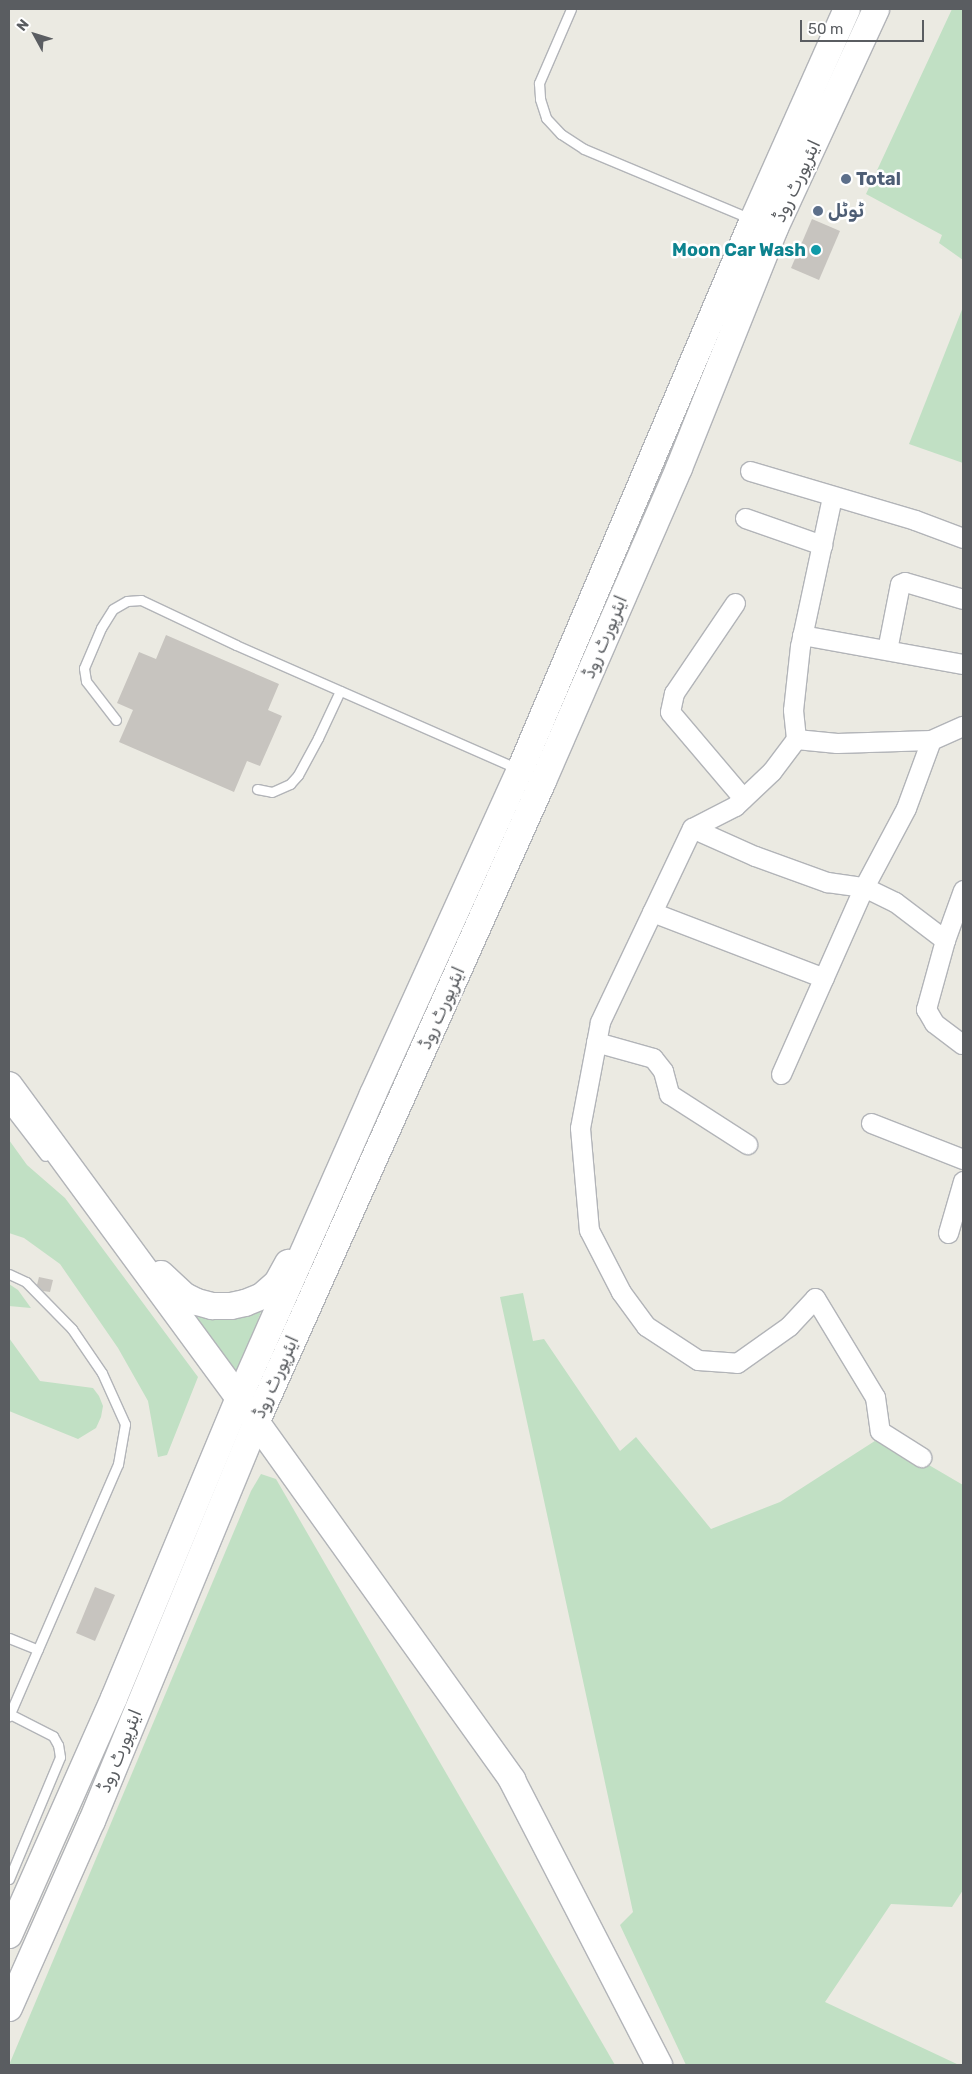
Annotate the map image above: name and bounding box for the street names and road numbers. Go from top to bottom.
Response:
street label: ایئرپورٹ روڈ [769,136,825,226]
street label: ایئرپورٹ روڈ [578,592,632,682]
street label: ایئرپورٹ روڈ [414,963,470,1053]
street label: ایئرپورٹ روڈ [248,1332,304,1422]
street label: ایئرپورٹ روڈ [93,1706,147,1796]

